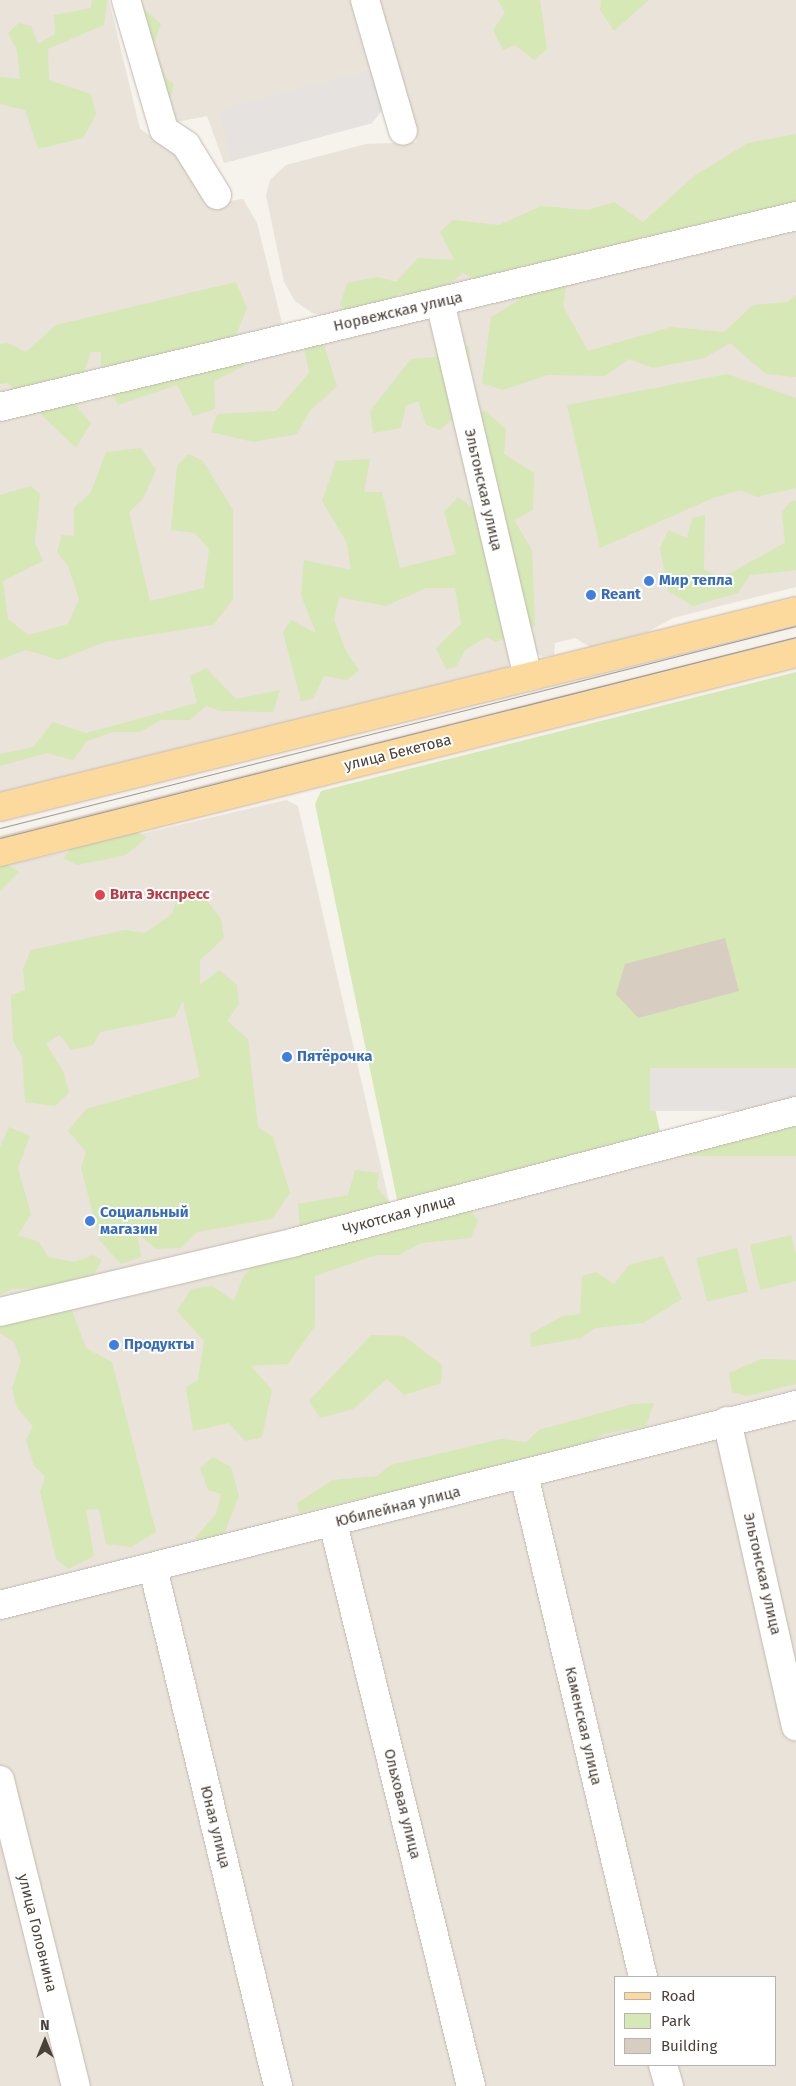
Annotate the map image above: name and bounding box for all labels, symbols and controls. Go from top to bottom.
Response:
street label: Норвежская улица [332,288,464,336]
street label: Эльтонская улица [460,427,506,553]
place label: Мир тепла [659,572,733,590]
marker: Мир тепла [643,575,655,587]
place label: Reant [601,586,641,604]
marker: Reant [585,589,597,601]
street label: улица Бекетова [343,731,453,775]
place label: Вита Экспресс [110,886,210,904]
marker: Вита Экспресс [94,889,106,901]
place label: Пятёрочка [297,1048,372,1066]
marker: Пятёрочка [281,1051,293,1063]
street label: Чукотская улица [341,1191,457,1239]
place label: Социальный магазин [100,1203,189,1238]
marker: Социальный магазин [84,1215,96,1227]
place label: Продукты [124,1336,194,1354]
marker: Продукты [108,1339,120,1351]
street label: Юбилейная улица [334,1483,462,1531]
street label: Эльтонская улица [739,1511,785,1637]
street label: Каменская улица [561,1665,605,1787]
street label: Ольховая улица [380,1747,424,1861]
street label: Юная улица [196,1784,234,1870]
street label: улица Головнина [14,1872,60,1994]
legend [614,1976,776,2066]
text: Road [661,1987,696,2005]
text: Park [661,2012,691,2030]
north arrow [20,2016,70,2066]
text: N [40,2017,50,2034]
text: Building [661,2037,717,2055]

